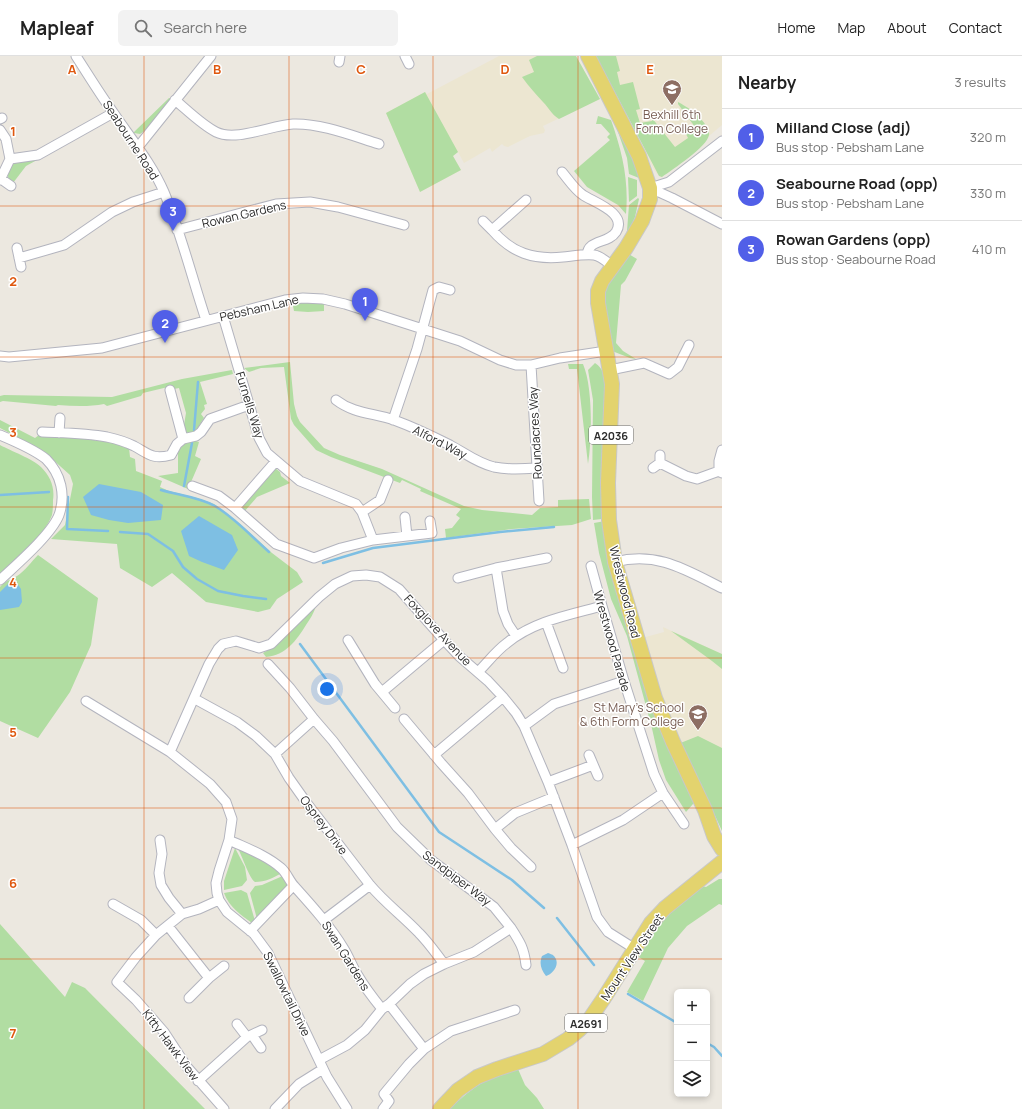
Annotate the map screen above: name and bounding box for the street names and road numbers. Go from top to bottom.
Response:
street label: Seabourne Road [99,97,163,183]
street label: Rowan Gardens [200,196,288,232]
street label: Pebsham Lane [218,291,300,325]
street label: Furnells Way [232,369,268,441]
street label: Roundacres Way [524,386,546,480]
street label: Alford Way [410,421,471,463]
road number: A2036 [589,426,633,444]
street label: Wrestwood Road [605,544,645,640]
street label: Wrestwood Parade [589,588,635,694]
street label: Foxglove Avenue [400,591,476,669]
street label: Osprey Drive [296,792,352,858]
street label: Sandpiper Way [419,846,496,910]
street label: Mount View Street [596,910,668,1004]
street label: Swan Gardens [318,918,374,994]
street label: Swallowtail Drive [259,949,315,1039]
street label: Kitty Hawk View [138,1006,204,1084]
road number: A2691 [565,1014,607,1032]

